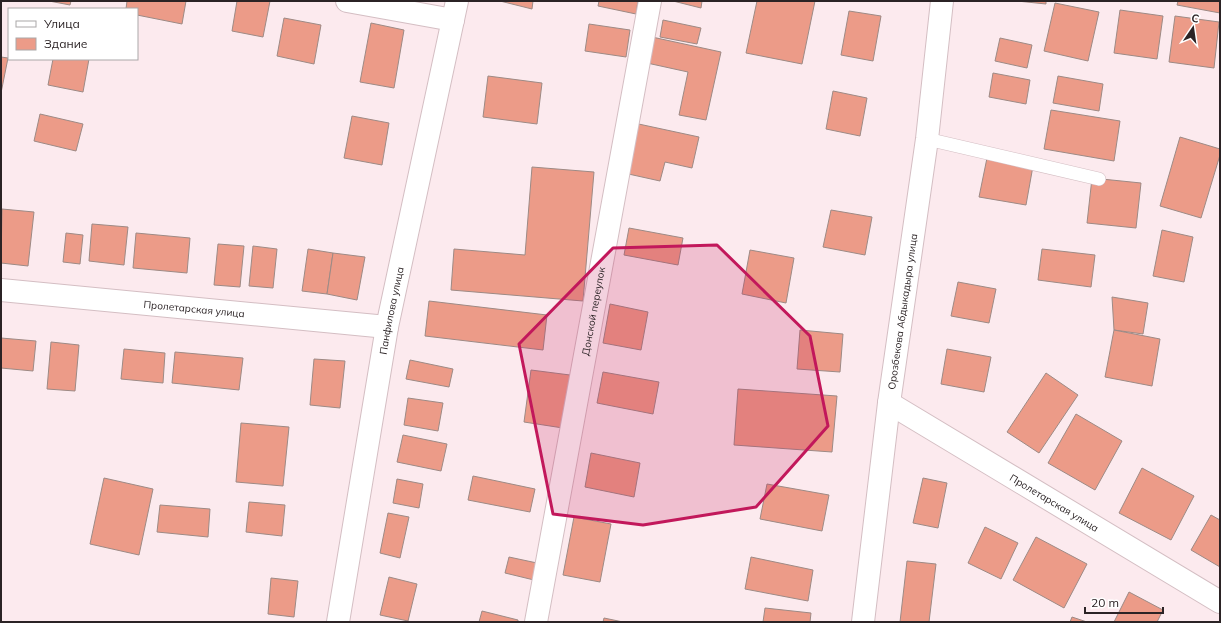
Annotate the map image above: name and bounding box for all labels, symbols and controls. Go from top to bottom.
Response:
legend [8,8,138,60]
north arrow [1173,8,1213,48]
text: С [1190,11,1201,26]
text: Улица [43,16,80,31]
text: Здание [44,36,88,51]
street label: Орозбекова Абдыкадыра улица [885,233,920,390]
street label: Донской переулок [579,265,608,357]
street label: Панфилова улица [376,266,406,355]
street label: Пролетарская улица [143,297,245,320]
street label: Пролетарская улица [1008,471,1101,534]
scale bar [1085,589,1163,615]
text: 20 m [1091,595,1119,610]

